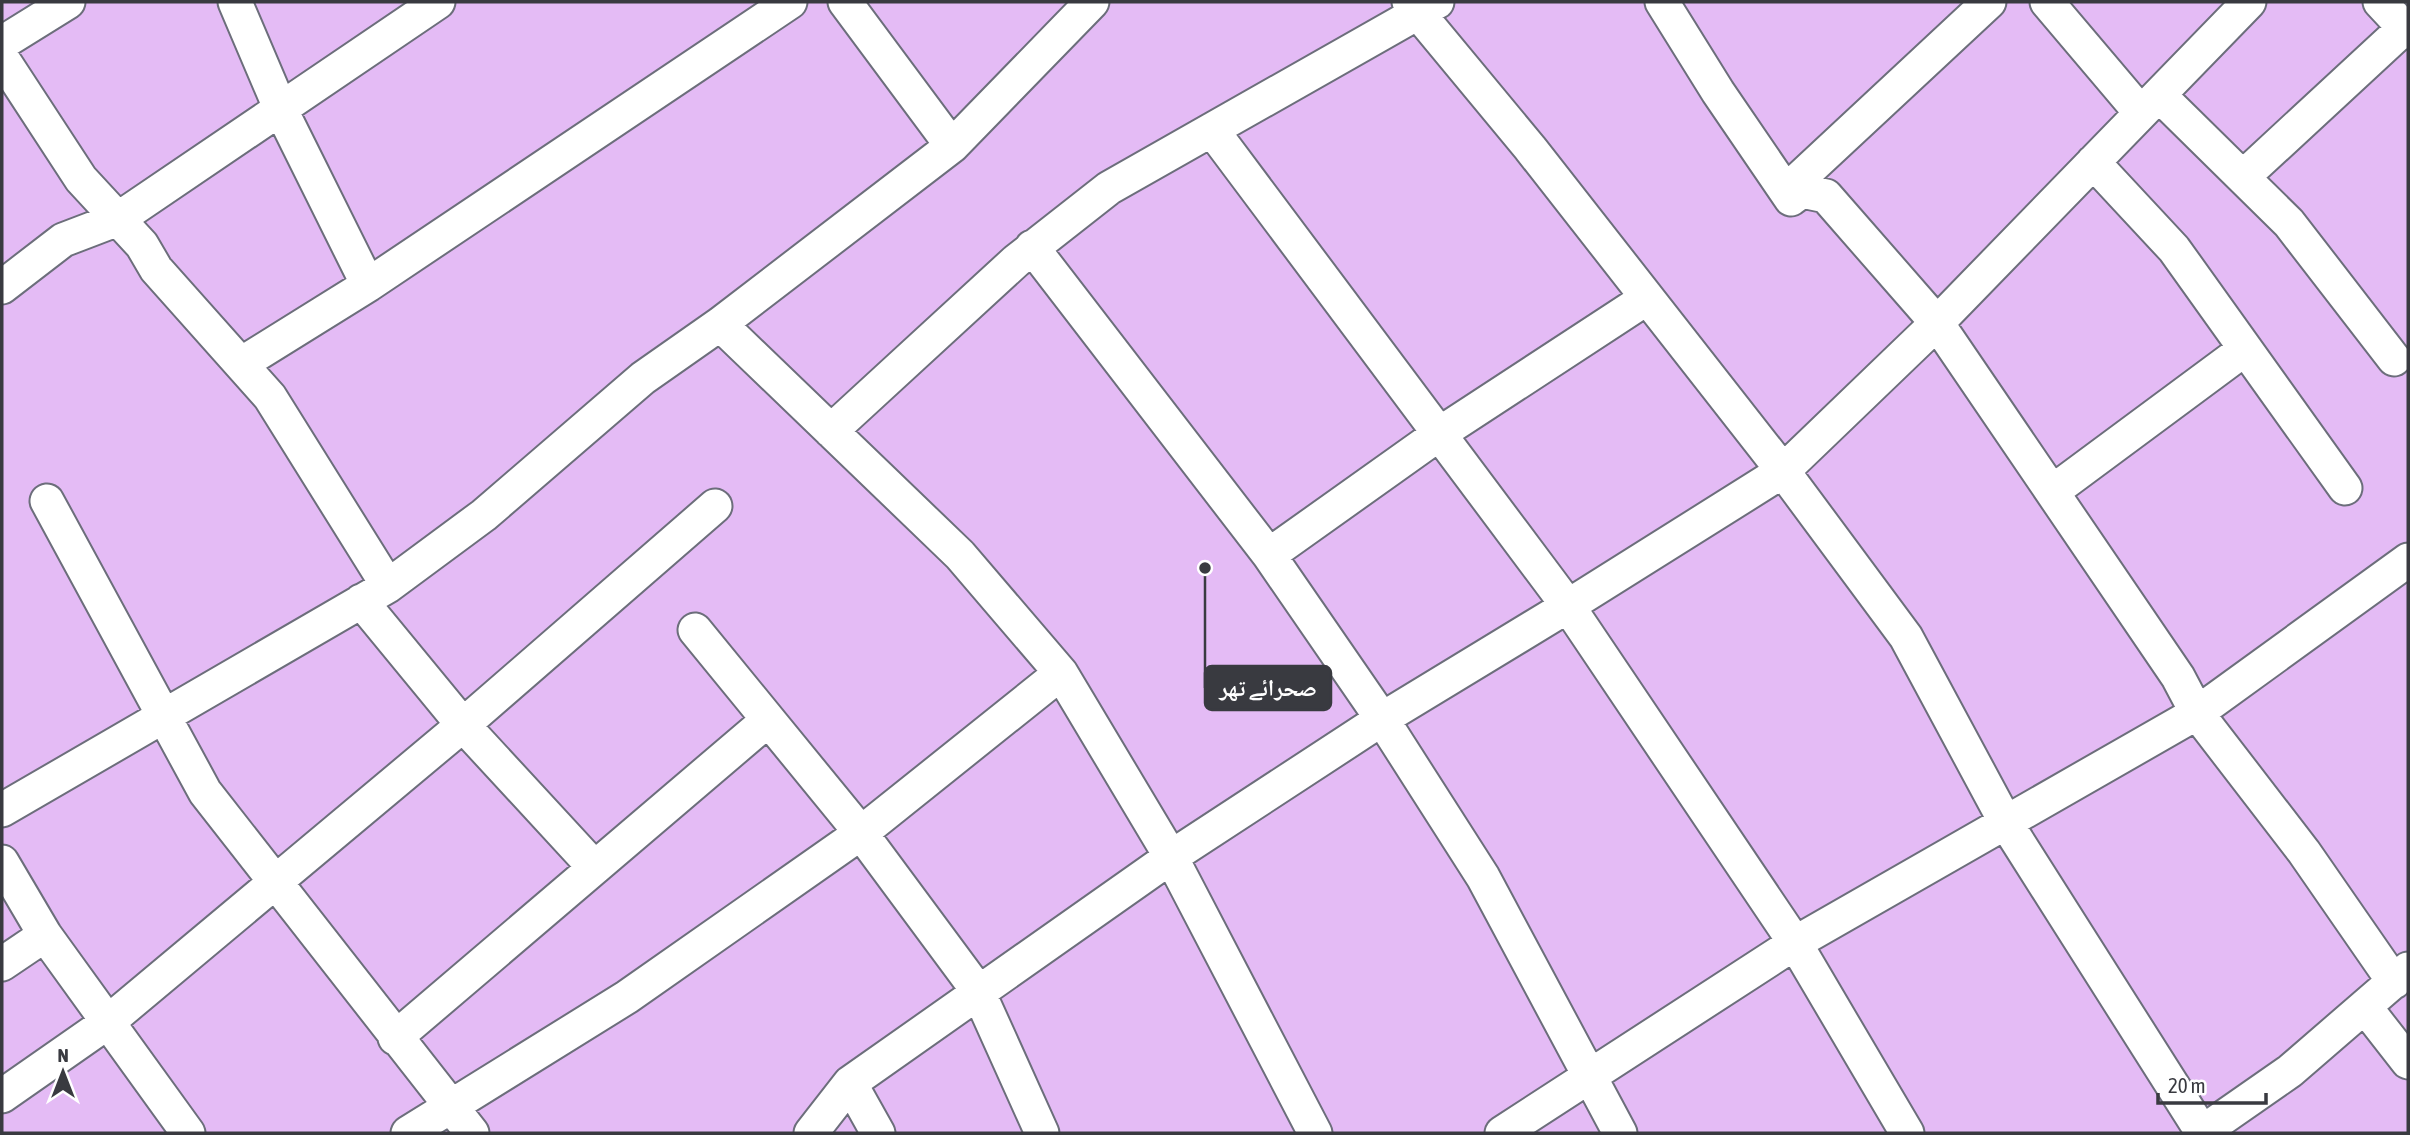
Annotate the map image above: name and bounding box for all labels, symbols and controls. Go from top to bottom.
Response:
callout: صحرائے تھر [1205,666,1331,710]
text: صحرائے تھر [1218,675,1317,701]
north arrow [28,1037,98,1107]
text: N [57,1044,69,1066]
scale bar [2158,1062,2266,1106]
text: 20 m [2168,1073,2206,1097]

